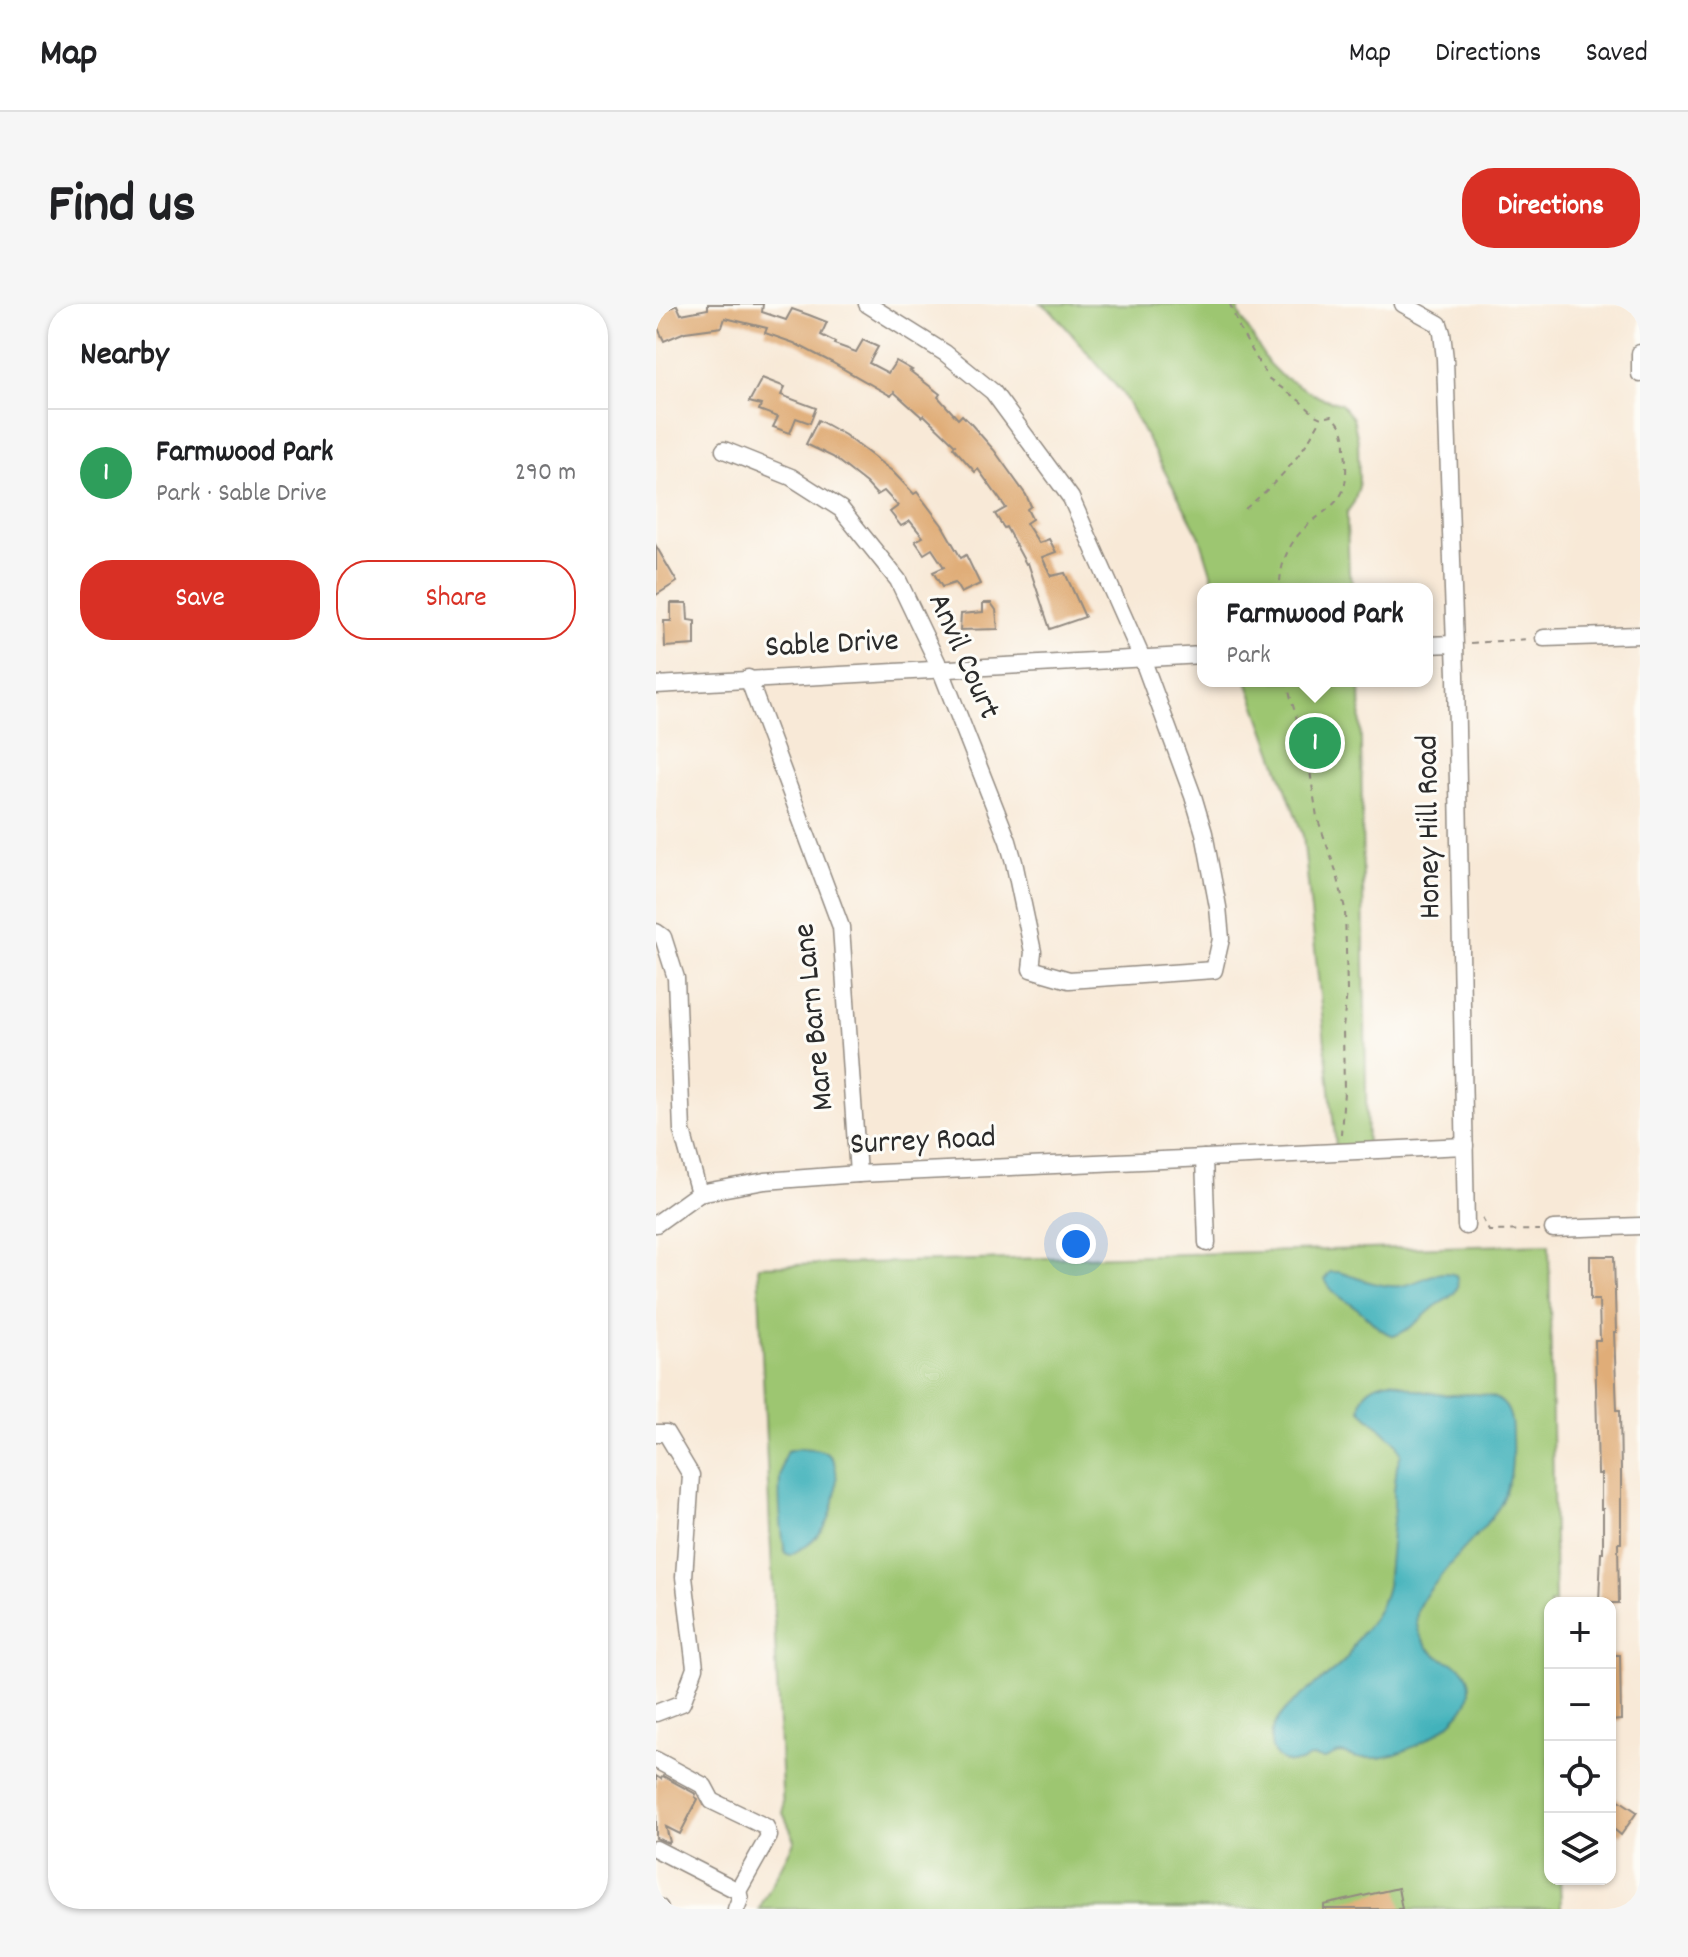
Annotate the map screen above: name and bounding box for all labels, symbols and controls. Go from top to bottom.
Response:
text: Map [40,28,98,83]
text: Map [1349,35,1391,75]
text: Directions [1435,35,1541,75]
text: Saved [1585,35,1648,75]
text: Find us [48,168,196,248]
button: Directions [1462,168,1640,248]
text: Nearby [80,332,169,381]
text: Farmwood Park [156,433,333,476]
text: 1 [103,455,109,492]
text: 290 m [515,455,576,492]
text: Park · Sable Drive [156,476,327,513]
button: Save [80,560,320,640]
button: Share [336,560,576,640]
popup [1197,583,1433,687]
street label: Anvil Court [914,586,1010,728]
text: Farmwood Park [1226,595,1404,638]
street label: Sable Drive [764,620,900,672]
text: Park [1226,638,1271,675]
pin: 1 [1289,713,1341,773]
street label: Honey Hill Road [1406,734,1456,920]
street label: Mare Barn Lane [783,921,849,1113]
street label: Surrey Road [849,1116,997,1170]
your location [1056,1224,1096,1264]
map controls [1544,1597,1616,1885]
button: + [1544,1597,1616,1669]
button: − [1544,1669,1616,1741]
button: locate [1544,1741,1616,1813]
button: layers [1544,1813,1616,1885]

